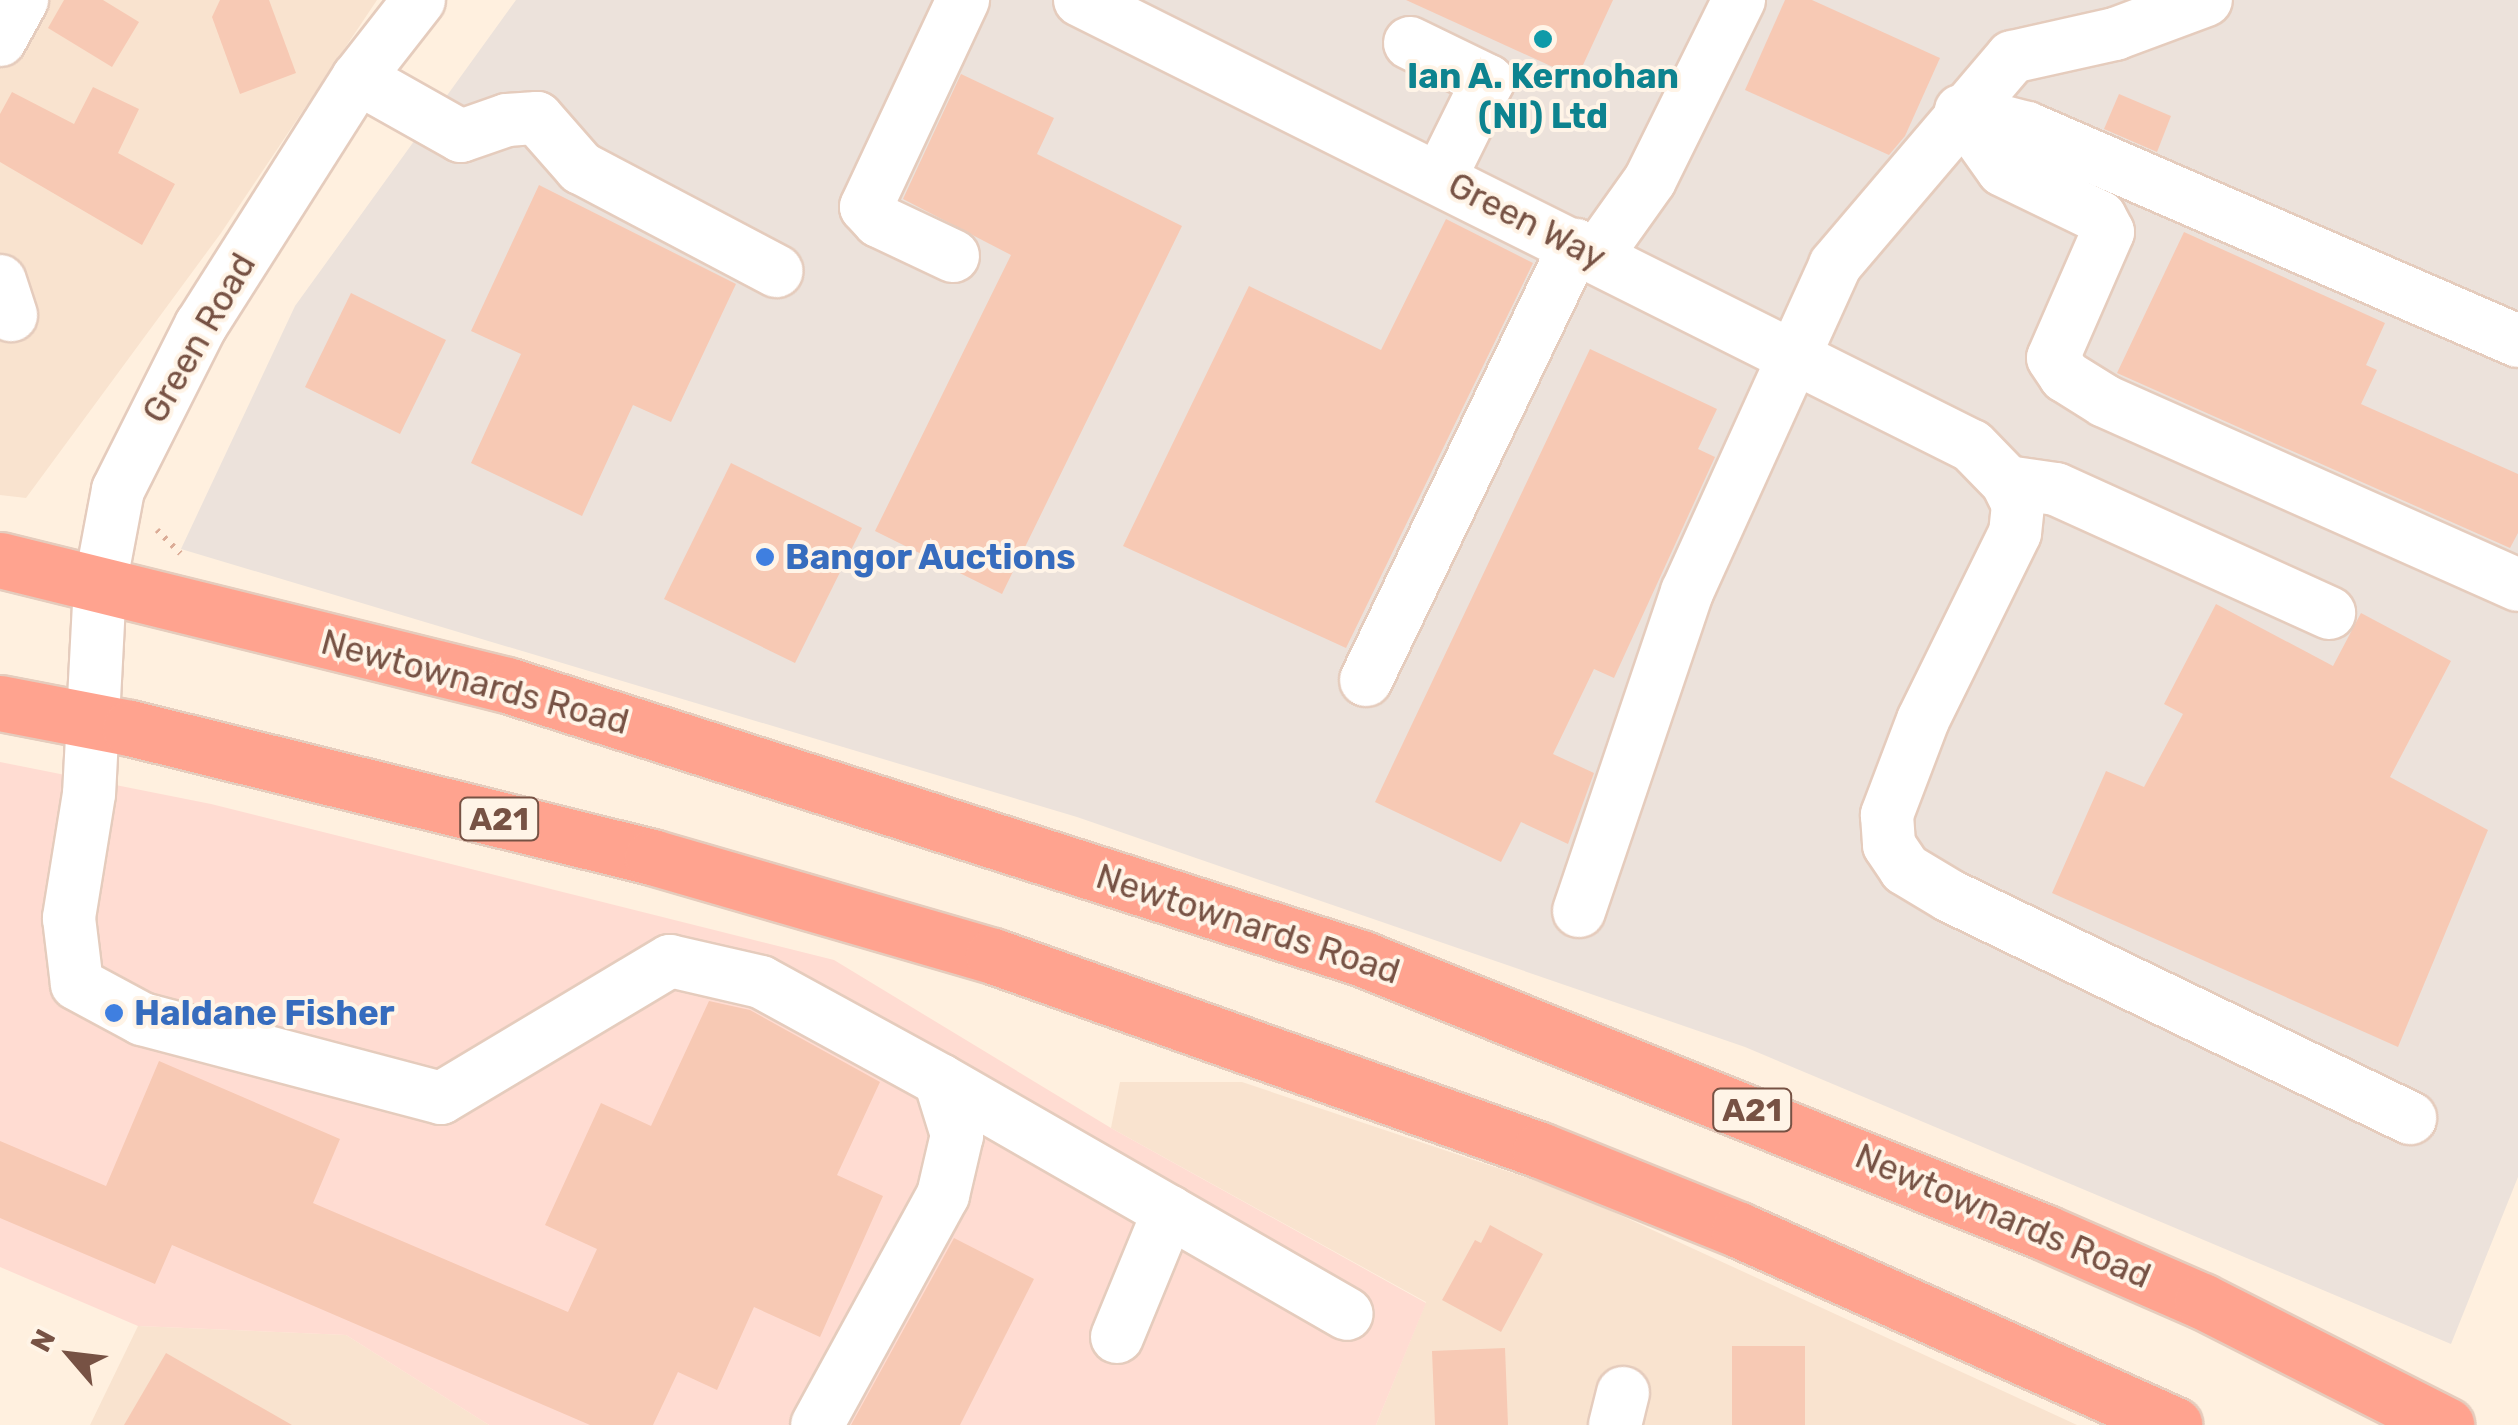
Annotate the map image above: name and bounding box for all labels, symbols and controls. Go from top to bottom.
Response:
marker: Ian A. Kernohan (NI) Ltd [1532,28,1554,50]
place label: Ian A. Kernohan (NI) Ltd [1406,55,1680,137]
street label: Green Way [1441,163,1613,279]
street label: Green Road [134,246,264,430]
place label: Bangor Auctions [785,536,1077,578]
marker: Bangor Auctions [754,546,776,568]
street label: Newtownards Road [317,621,633,743]
road number: A21 [459,792,539,846]
street label: Newtownards Road [1091,855,1405,993]
place label: Haldane Fisher [134,992,395,1034]
marker: Haldane Fisher [103,1002,125,1024]
road number: A21 [1712,1083,1792,1137]
street label: Newtownards Road [1849,1135,2157,1297]
north arrow [20,1305,120,1405]
text: N [24,1324,62,1357]

